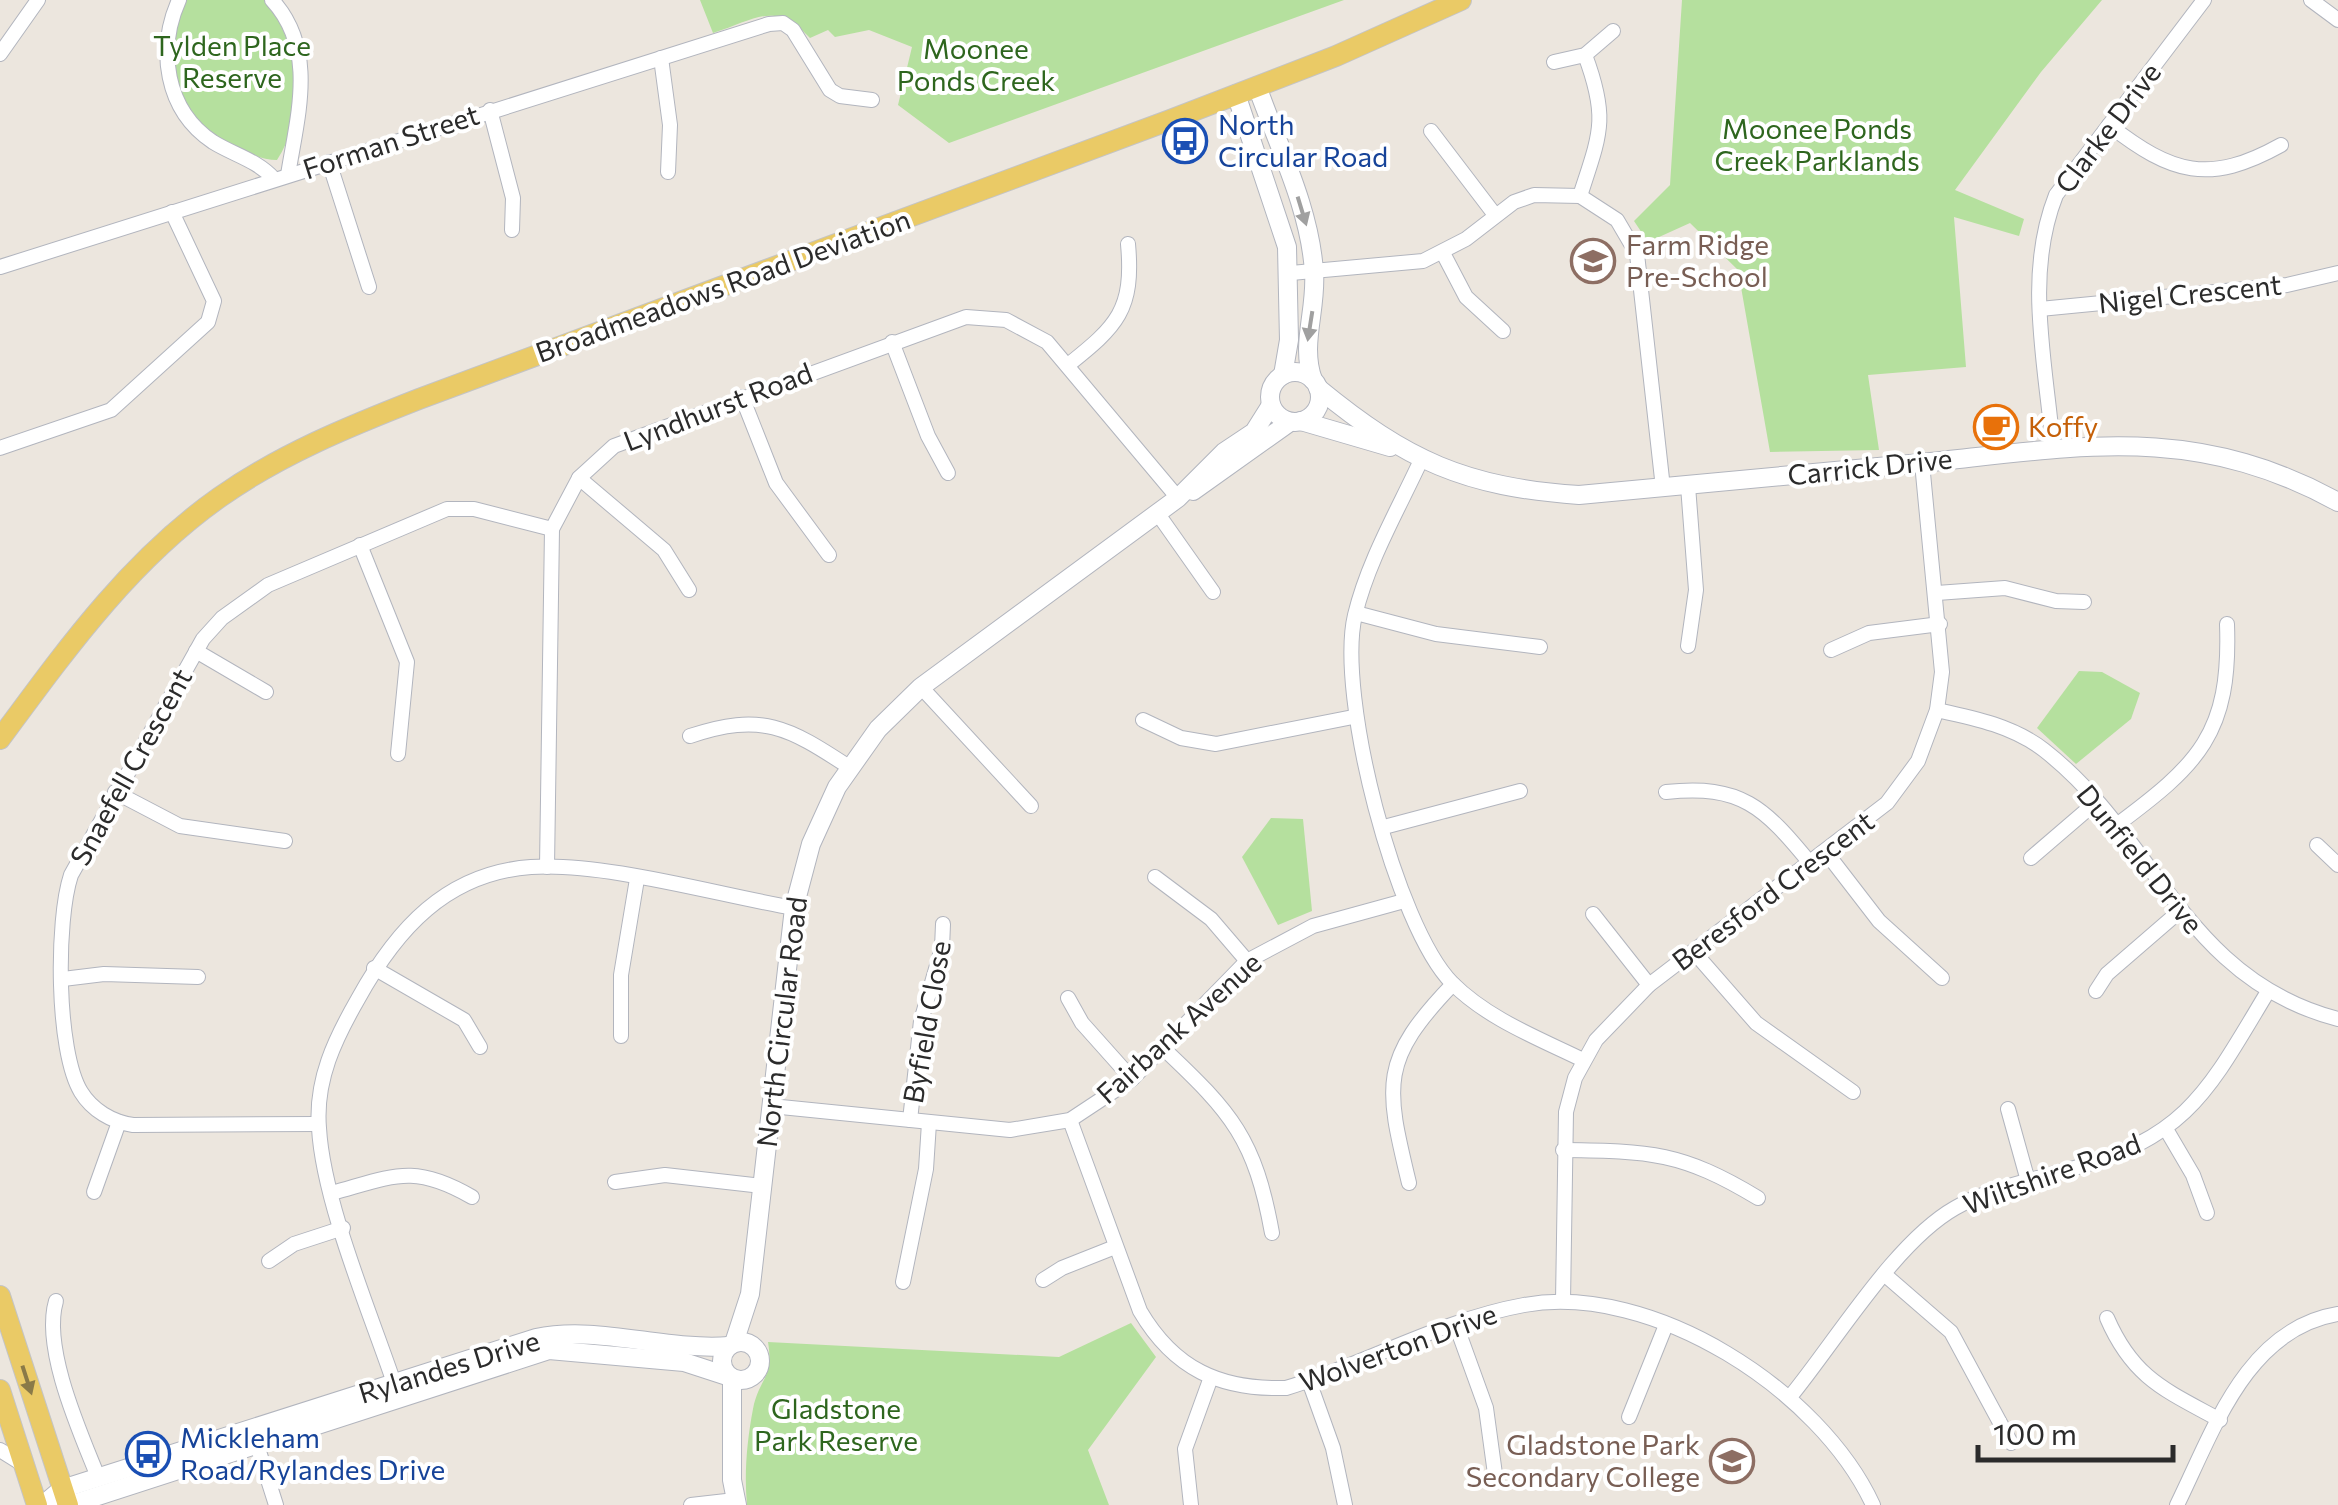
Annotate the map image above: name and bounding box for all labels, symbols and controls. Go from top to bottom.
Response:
park label: Tylden Place Reserve [153,28,311,94]
park label: Moonee Ponds Creek [897,31,1055,97]
street label: Clarke Drive [2047,55,2167,199]
street label: Forman Street [298,97,483,185]
place label: North Circular Road [1218,107,1388,173]
park label: Moonee Ponds Creek Parklands [1714,111,1920,177]
bus stop icon: North Circular Road [1162,118,1208,164]
one-way arrow [1295,196,1310,226]
street label: Broadmeadows Road Deviation [531,201,915,369]
place label: Farm Ridge Pre-School [1626,227,1769,293]
school or university icon: Farm Ridge Pre-School [1570,238,1616,284]
street label: Nigel Crescent [2097,266,2283,320]
one-way arrow [1302,311,1317,342]
street label: Lyndhurst Road [619,354,817,458]
cafe icon: Koffy [1973,404,2019,450]
place label: Koffy [2028,409,2098,443]
street label: Carrick Drive [1786,440,1954,492]
street label: Snaefell Crescent [62,662,198,871]
street label: Dunfield Drive [2070,777,2211,940]
street label: Beresford Crescent [1665,803,1880,977]
street label: North Circular Road [749,895,813,1149]
street label: Byfield Close [895,938,957,1106]
street label: Fairbank Avenue [1089,944,1268,1110]
street label: Wiltshire Road [1958,1125,2145,1221]
street label: Wolverton Drive [1294,1296,1501,1398]
street label: Rylandes Drive [354,1322,543,1410]
one-way arrow [20,1365,35,1395]
park label: Gladstone Park Reserve [754,1391,918,1457]
scale bar [1978,1400,2173,1462]
text: 100 m [1993,1414,2077,1451]
place label: Mickleham Road/Rylandes Drive [180,1420,445,1486]
place label: Gladstone Park Secondary College [1466,1427,1700,1493]
bus stop icon: Mickleham Road/Rylandes Drive [125,1431,171,1477]
school or university icon: Gladstone Park Secondary College [1709,1438,1755,1484]

